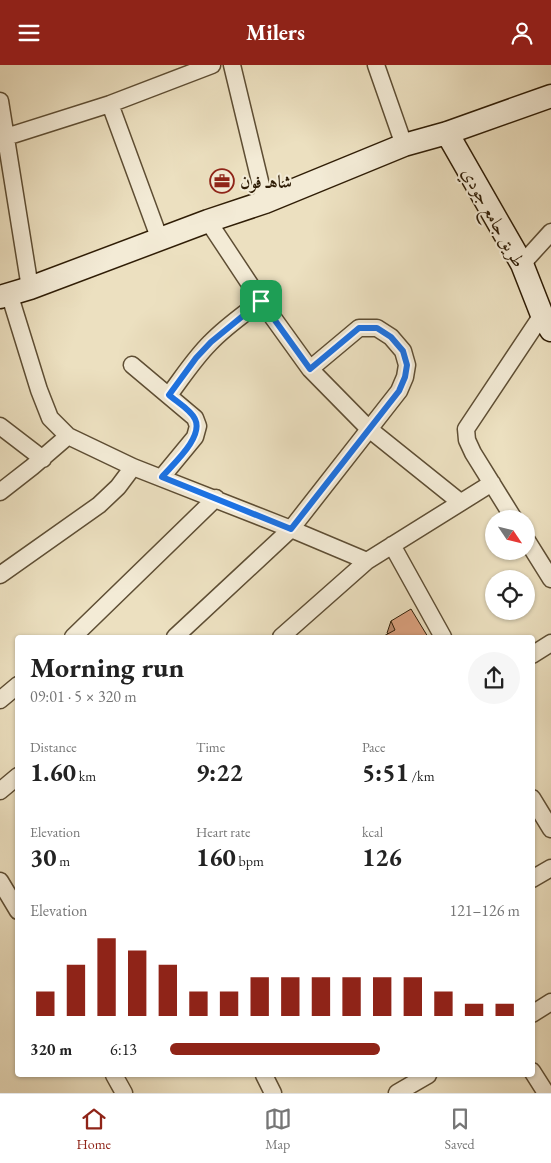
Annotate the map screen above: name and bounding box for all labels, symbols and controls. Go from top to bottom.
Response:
text: Milers [246,18,305,47]
icon: menu [15,19,43,47]
icon: person [508,19,536,47]
street label: طريق جامع جودي [453,163,531,273]
office icon: شاهـ فون [209,168,235,194]
place label: شاهـ فون [240,170,292,193]
pin [240,280,282,322]
icon: arrive [247,287,275,315]
north arrow [485,510,535,560]
map controls [485,510,535,620]
button: locate [485,570,535,620]
text: Morning run [30,649,184,685]
button: share [468,652,520,704]
text: 09:01 · 5 × 320 m [30,686,137,707]
text: Distance [30,738,77,756]
text: Time [196,738,225,756]
text: Pace [362,738,386,756]
text: 1.60 [30,756,76,788]
text: 9:22 [196,756,243,788]
text: 5:51 [362,756,409,788]
text: km [76,767,96,785]
text: /km [409,767,435,785]
text: Elevation [30,823,80,841]
text: Heart rate [196,823,250,841]
text: kcal [362,823,383,841]
text: 30 [30,841,56,873]
text: 160 [196,841,236,873]
text: 126 [362,841,402,873]
text: m [56,852,70,870]
text: bpm [236,852,264,870]
text: Elevation [30,900,88,921]
text: 121–126 m [449,900,520,921]
text: 320 m [30,1039,72,1060]
text: 6:13 [110,1039,137,1060]
tab: Home [76,1105,111,1153]
tab: Map [264,1105,292,1153]
tab: Saved [445,1105,475,1153]

